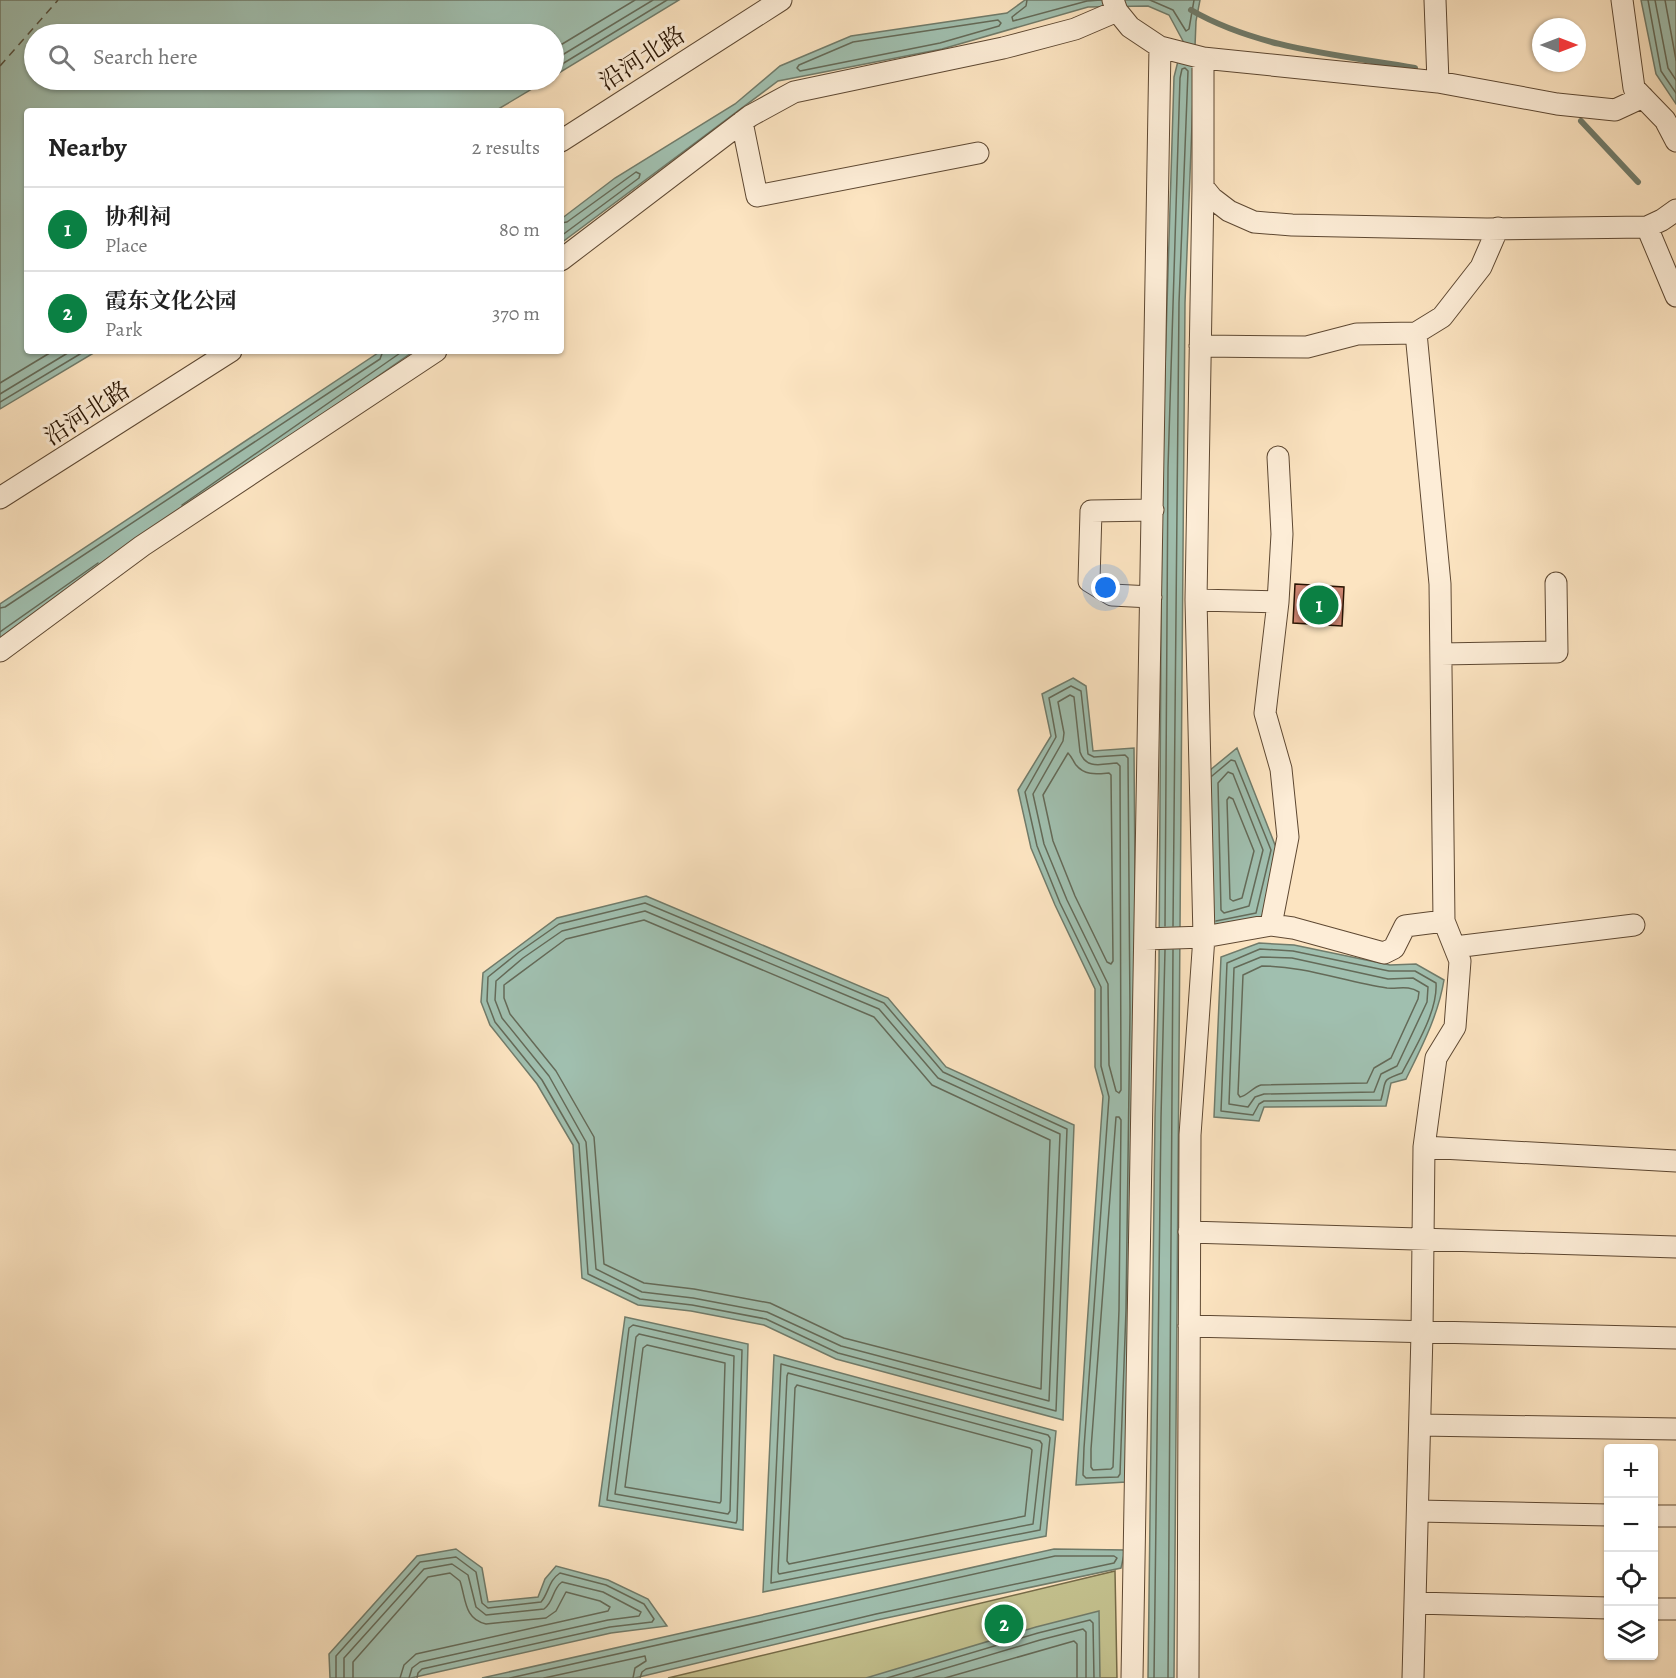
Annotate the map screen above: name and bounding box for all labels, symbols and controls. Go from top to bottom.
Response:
street label: 沿河北路 [593,18,691,98]
north arrow [1532,18,1586,72]
search box [24,24,564,90]
icon: search [45,41,78,74]
text: Search here [93,42,198,72]
text: Nearby [48,130,127,165]
text: 2 results [472,134,540,161]
text: 协利祠 [105,202,171,232]
text: 1 [64,216,71,243]
text: 80 m [499,216,540,243]
text: Place [105,232,147,259]
text: 霞东文化公园 [105,286,237,316]
text: 2 [63,300,72,327]
text: 370 m [492,300,540,327]
text: Park [105,316,143,343]
street label: 沿河北路 [38,373,136,453]
your location [1091,573,1120,602]
pin: 1 [1300,582,1338,628]
map controls [1604,1444,1658,1660]
button: + [1604,1444,1658,1498]
button: − [1604,1498,1658,1552]
button: locate [1604,1552,1658,1606]
pin: 2 [984,1602,1024,1646]
button: layers [1604,1606,1658,1660]

